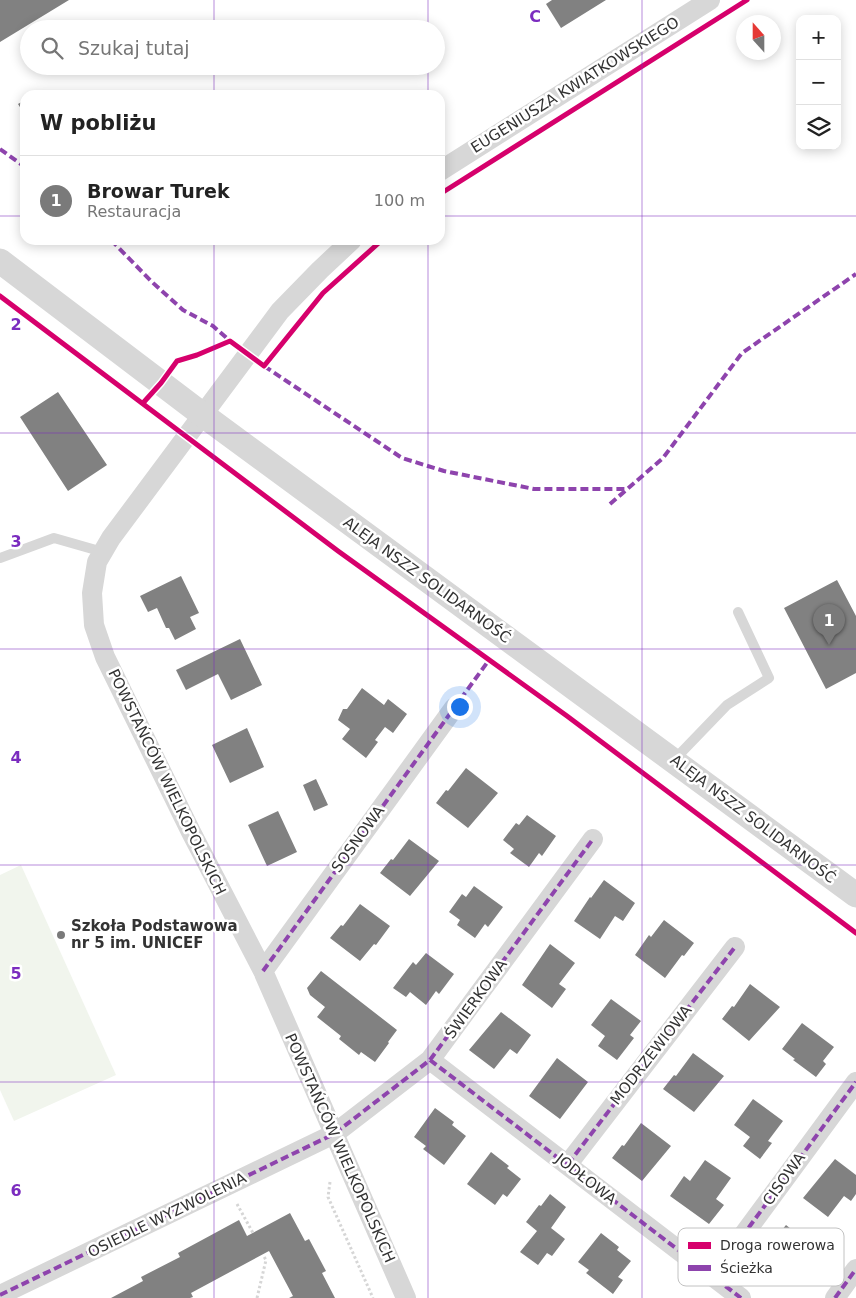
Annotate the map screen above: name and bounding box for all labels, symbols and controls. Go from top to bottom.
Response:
text: C [529,7,541,26]
street label: EUGENIUSZA KWIATKOWSKIEGO [468,13,682,157]
north arrow [736,15,781,60]
map controls [796,15,841,150]
button: + [796,15,841,60]
search box [20,20,445,75]
icon: search [38,34,66,62]
text: Szukaj tutaj [78,37,190,59]
button: − [796,60,841,105]
button: layers [796,105,841,150]
text: W pobliżu [40,111,157,135]
text: Browar Turek [87,180,230,202]
text: 1 [50,191,62,210]
text: 100 m [374,191,425,210]
text: Restauracja [87,202,181,221]
text: 2 [10,315,22,334]
street label: ALEJA NSZZ SOLIDARNOŚĆ [340,512,515,647]
text: 3 [10,532,22,551]
pin: 1 [813,604,845,645]
street label: POWSTAŃCÓW WIELKOPOLSKICH [104,666,231,898]
your location [447,694,473,720]
text: 4 [10,748,22,767]
street label: ALEJA NSZZ SOLIDARNOŚĆ [667,750,840,887]
street label: SOSNOWA [328,802,389,876]
place label: Szkoła Podstawowa nr 5 im. UNICEF [71,917,238,952]
marker: Szkoła Podstawowa nr 5 im. UNICEF [55,929,67,941]
street label: ŚWIERKOWA [440,955,511,1042]
text: 5 [10,964,22,983]
street label: MODRZEWIOWA [606,1001,696,1109]
street label: POWSTAŃCÓW WIELKOPOLSKICH [281,1030,400,1266]
street label: JODŁOWA [551,1149,621,1209]
street label: CISOWA [759,1149,809,1209]
street label: OSIEDLE WYZWOLENIA [85,1168,250,1261]
text: 6 [10,1181,22,1200]
legend [678,1228,844,1286]
text: Droga rowerowa [720,1237,835,1253]
text: Ścieżka [720,1259,773,1276]

